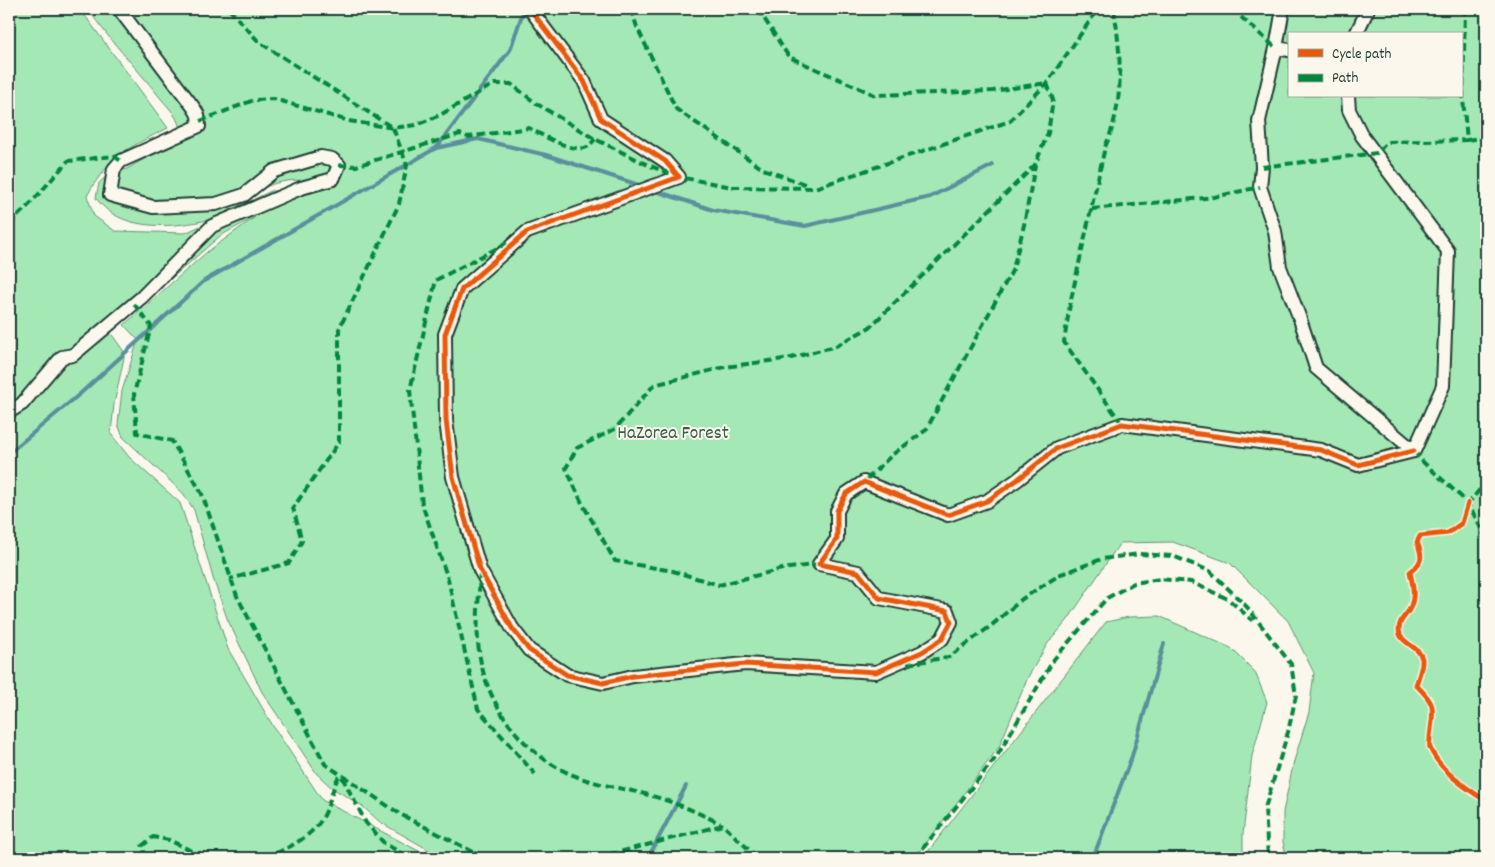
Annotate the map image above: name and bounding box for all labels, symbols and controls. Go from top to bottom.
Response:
legend [1288,32,1462,98]
text: Cycle path [1332,44,1392,66]
text: Path [1332,68,1358,90]
park label: HaZorea Forest [617,421,729,448]

